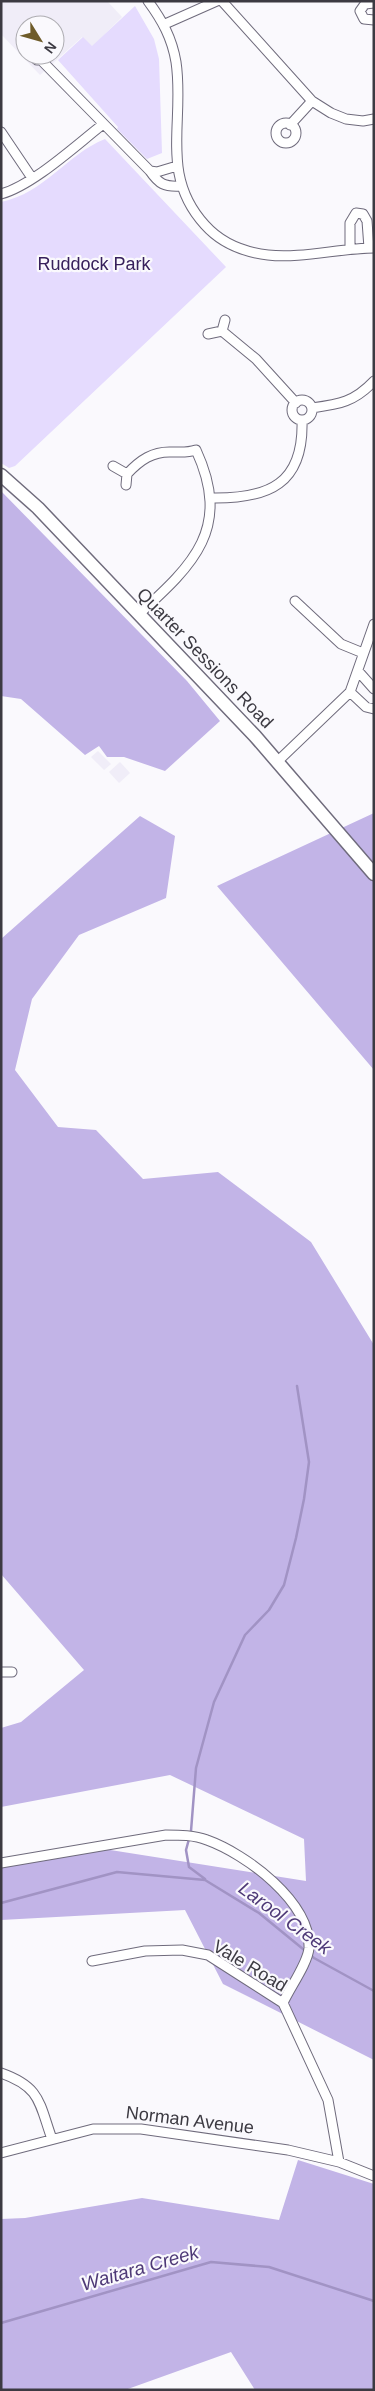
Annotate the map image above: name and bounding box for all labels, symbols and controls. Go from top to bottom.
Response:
north arrow [15,15,65,65]
text: N [41,39,60,57]
park label: Ruddock Park [37,254,152,274]
street label: Quarter Sessions Road [133,584,277,732]
water label: Larool Creek [235,1878,336,1959]
street label: Vale Road [209,1936,291,1996]
street label: Norman Avenue [125,2102,255,2138]
water label: Waitara Creek [79,2241,203,2295]

